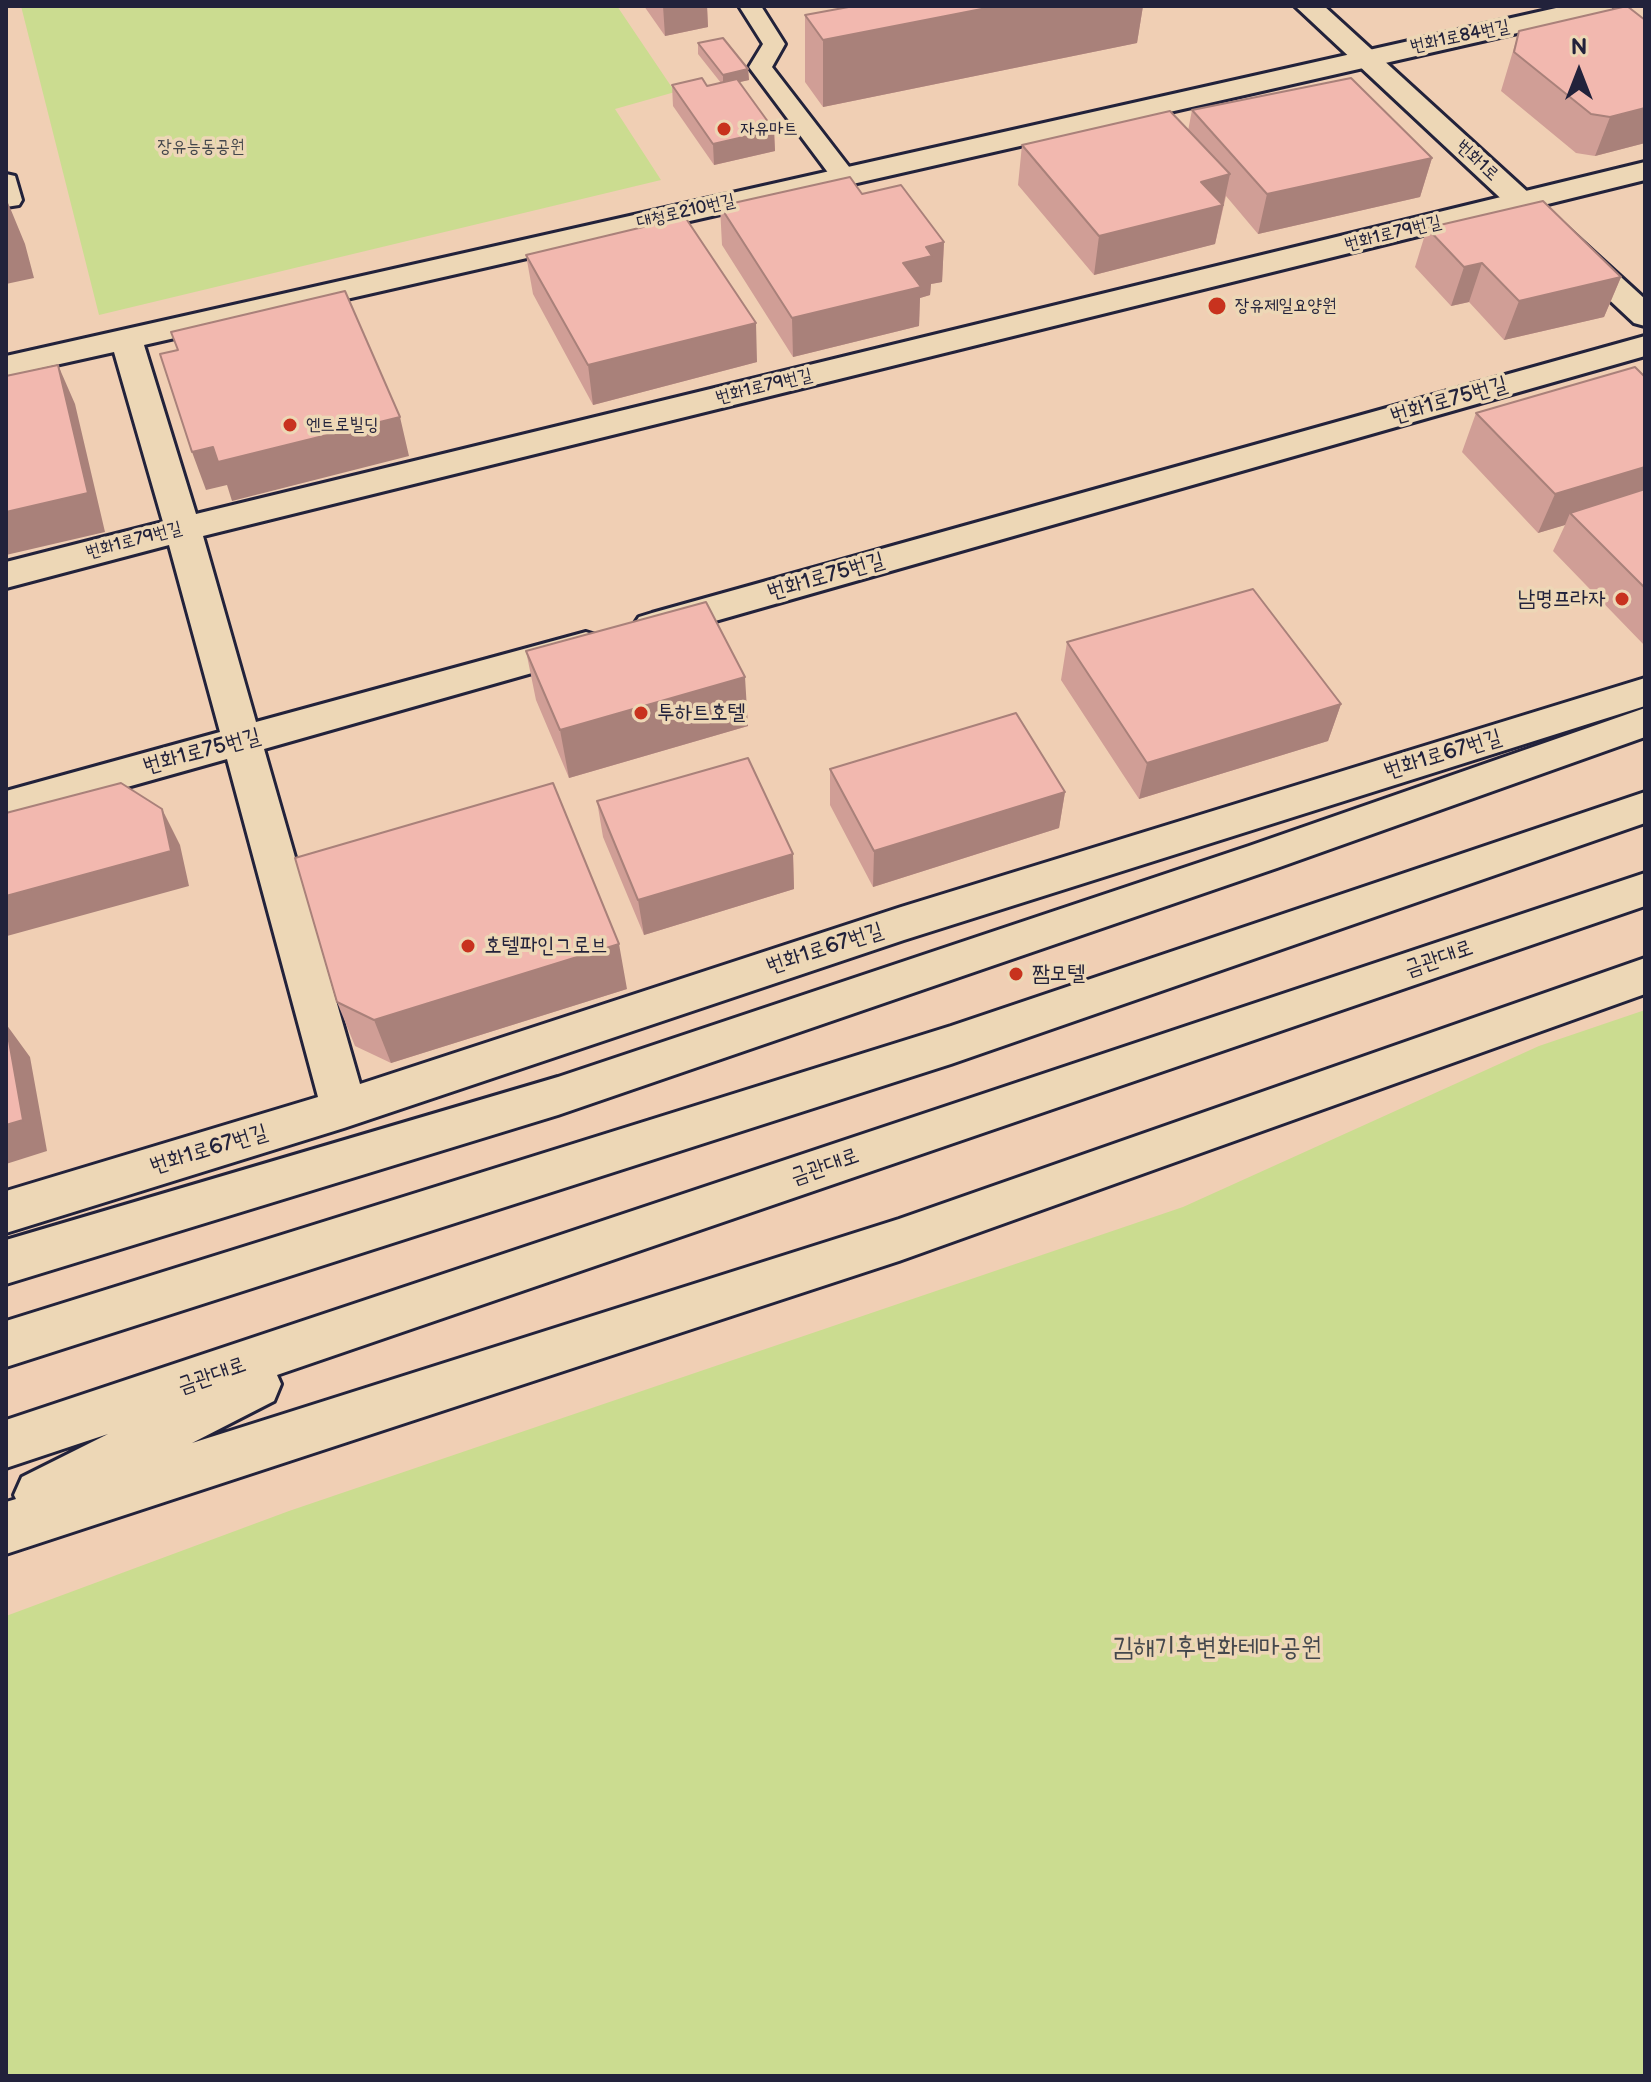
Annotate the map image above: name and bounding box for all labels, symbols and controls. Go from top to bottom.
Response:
street label: 번화1로84번길 [1408,16,1512,58]
north arrow [1539,32,1619,112]
text: N [1571,34,1587,61]
place label: 자유마트 [740,118,798,140]
marker: 자유마트 [715,120,733,138]
park label: 장유능동공원 [158,136,244,158]
street label: 번화1로 [1451,136,1503,186]
street label: 대청로210번길 [635,190,737,234]
street label: 번화1로79번길 [1343,212,1443,256]
marker: 장유제일요양원 [1206,295,1228,317]
place label: 장유제일요양원 [1235,295,1336,317]
street label: 번화1로79번길 [714,365,814,409]
street label: 번화1로75번길 [1387,372,1511,430]
place label: 엔트로빌딩 [306,414,378,436]
marker: 엔트로빌딩 [281,416,299,434]
street label: 번화1로79번길 [84,518,184,564]
street label: 번화1로75번길 [764,548,888,606]
place label: 남명프라자 [1517,586,1606,612]
marker: 남명프라자 [1613,590,1631,608]
place label: 투하트호텔 [657,700,746,726]
marker: 투하트호텔 [632,704,650,722]
street label: 번화1로75번길 [140,724,264,780]
street label: 번화1로67번길 [1381,725,1505,785]
street label: 번화1로67번길 [763,918,887,980]
place label: 호텔파인그로브 [484,933,608,959]
street label: 금관대로 [1401,935,1477,983]
marker: 호텔파인그로브 [459,937,477,955]
place label: 짬모텔 [1032,961,1085,987]
marker: 짬모텔 [1007,965,1025,983]
street label: 번화1로67번길 [147,1120,271,1180]
street label: 금관대로 [787,1143,863,1191]
street label: 금관대로 [174,1352,250,1400]
park label: 김해기후변화테마공원 [1112,1632,1322,1664]

